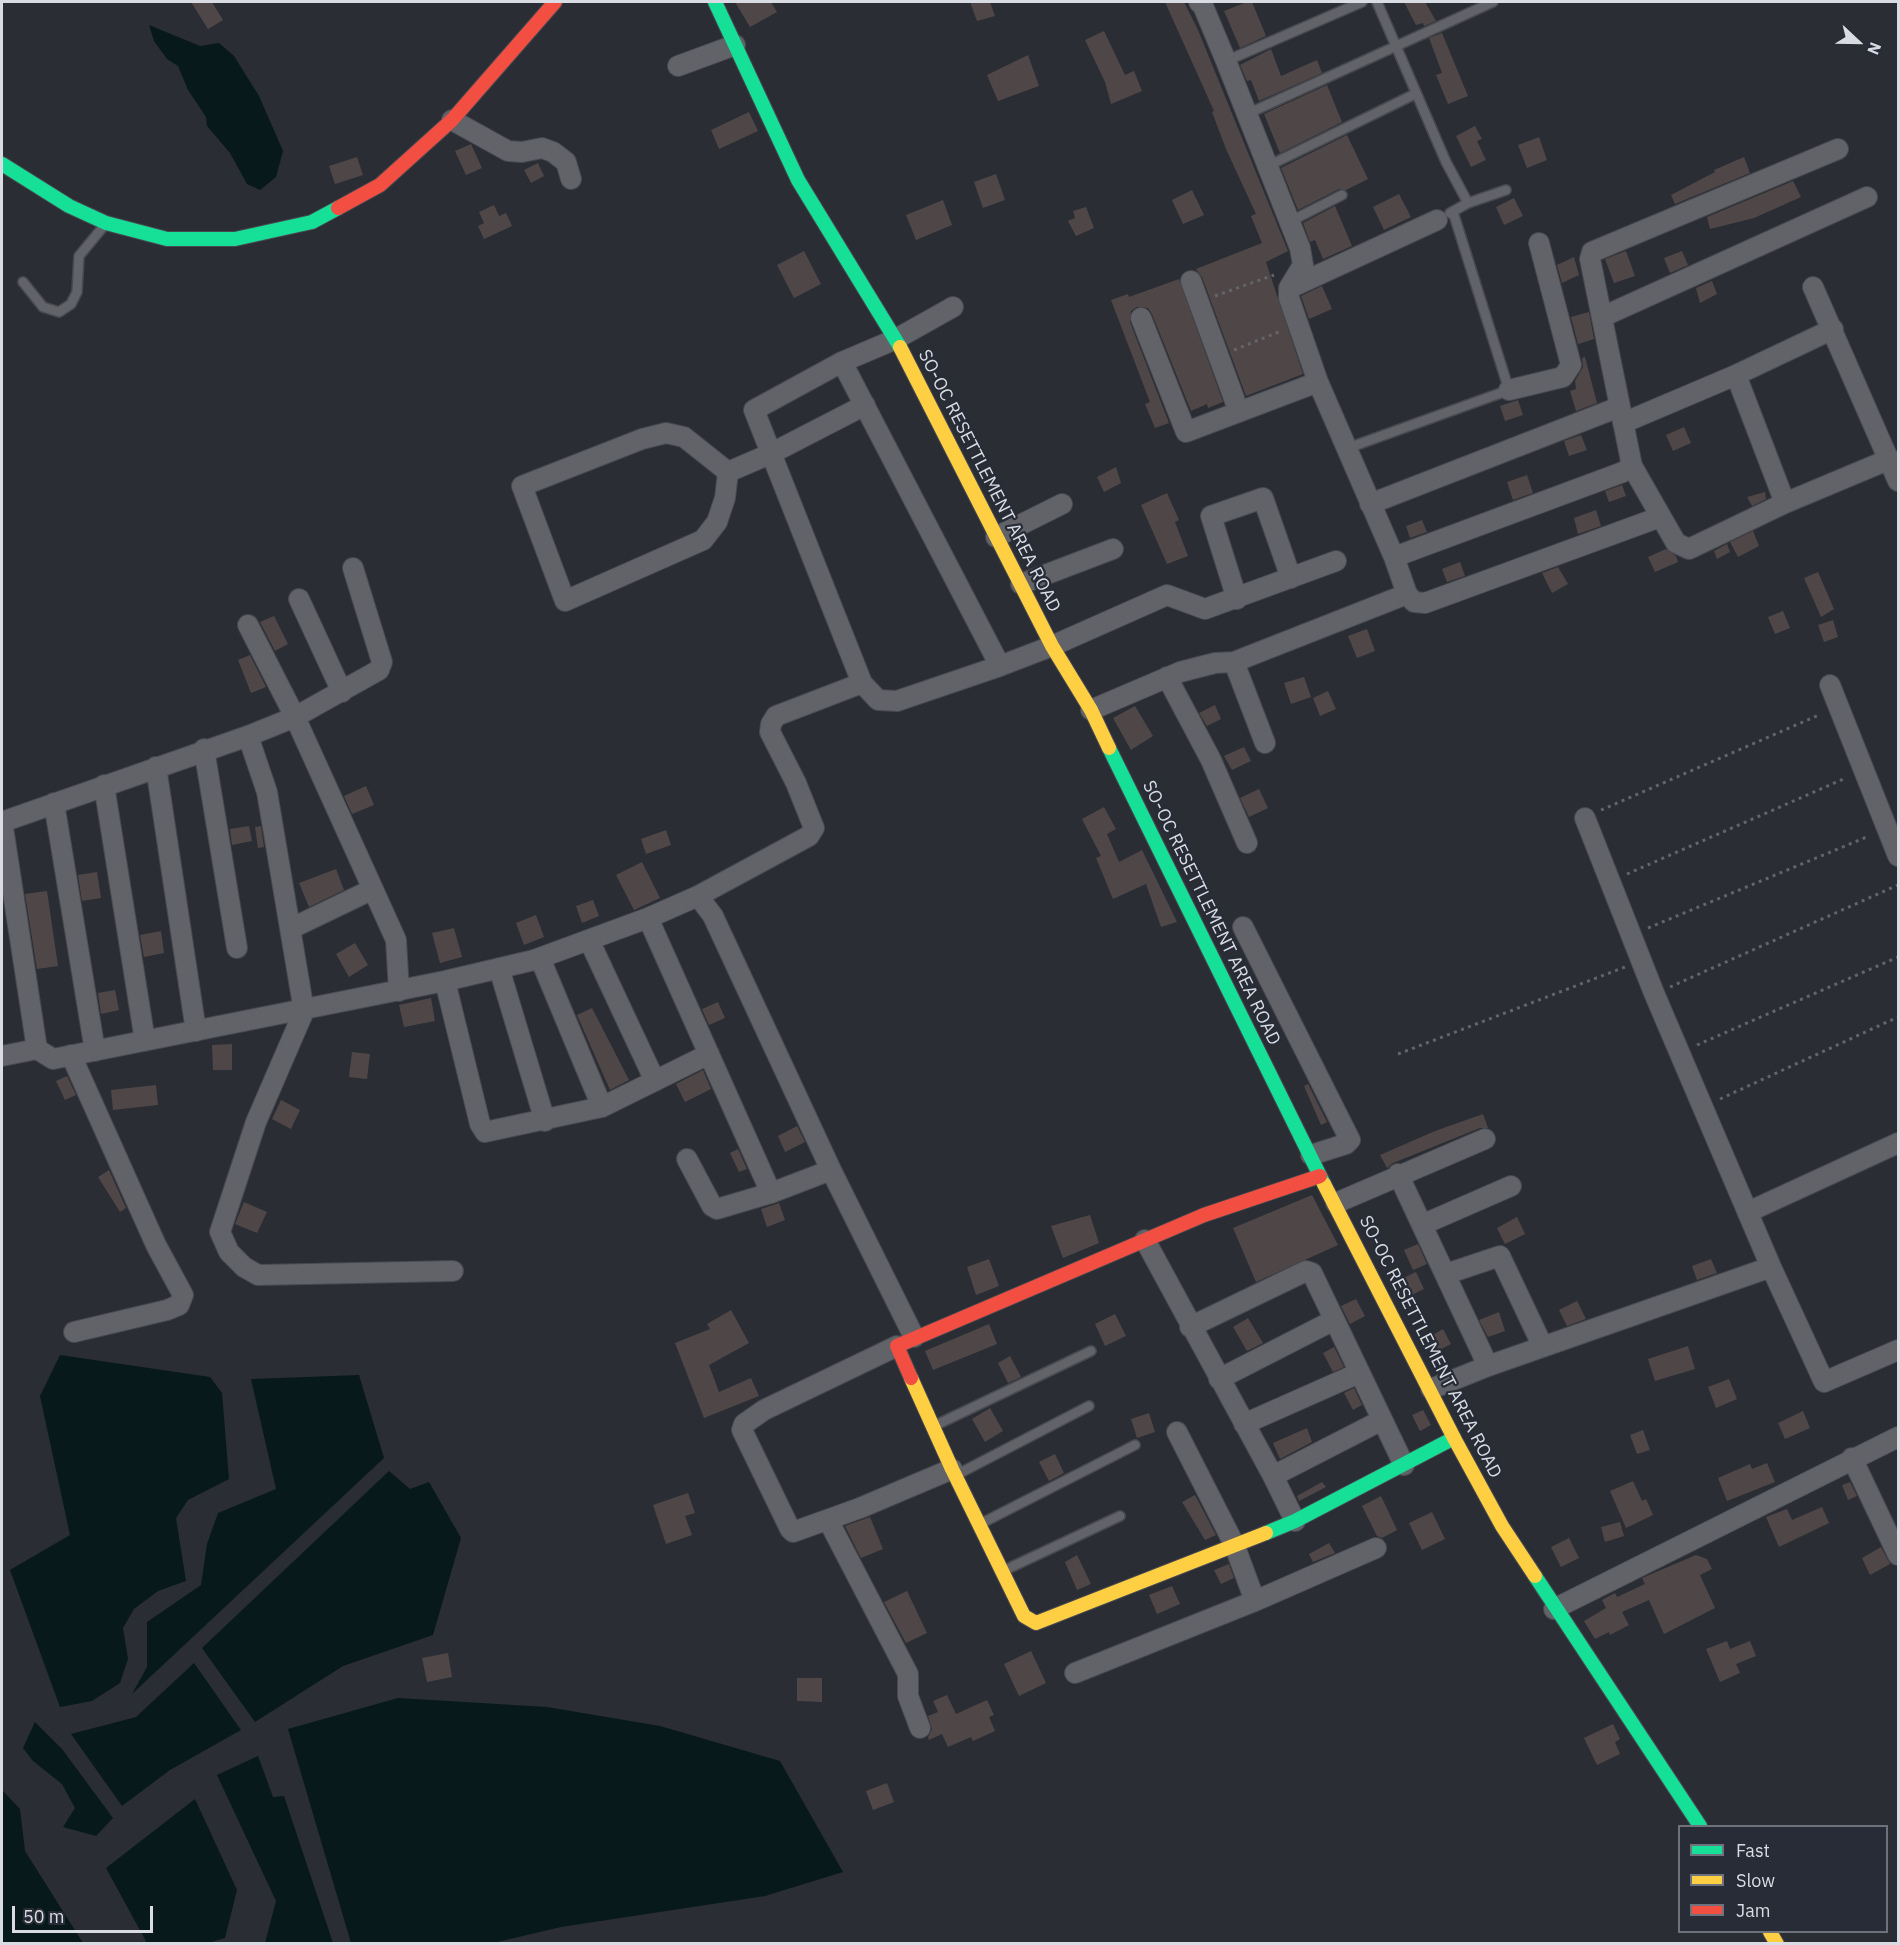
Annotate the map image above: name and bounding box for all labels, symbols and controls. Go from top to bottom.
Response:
north arrow [1828,12,1888,72]
text: N [1863,40,1886,58]
street label: SO-OC RESETTLEMENT AREA ROAD [913,346,1065,616]
street label: SO-OC RESETTLEMENT AREA ROAD [1137,777,1285,1049]
street label: SO-OC RESETTLEMENT AREA ROAD [1354,1212,1506,1482]
legend [1678,1825,1888,1933]
text: Fast [1736,1839,1770,1862]
text: Slow [1736,1869,1775,1892]
scale bar [15,1894,156,1932]
text: Jam [1736,1899,1771,1922]
text: 50 m [23,1905,65,1928]

